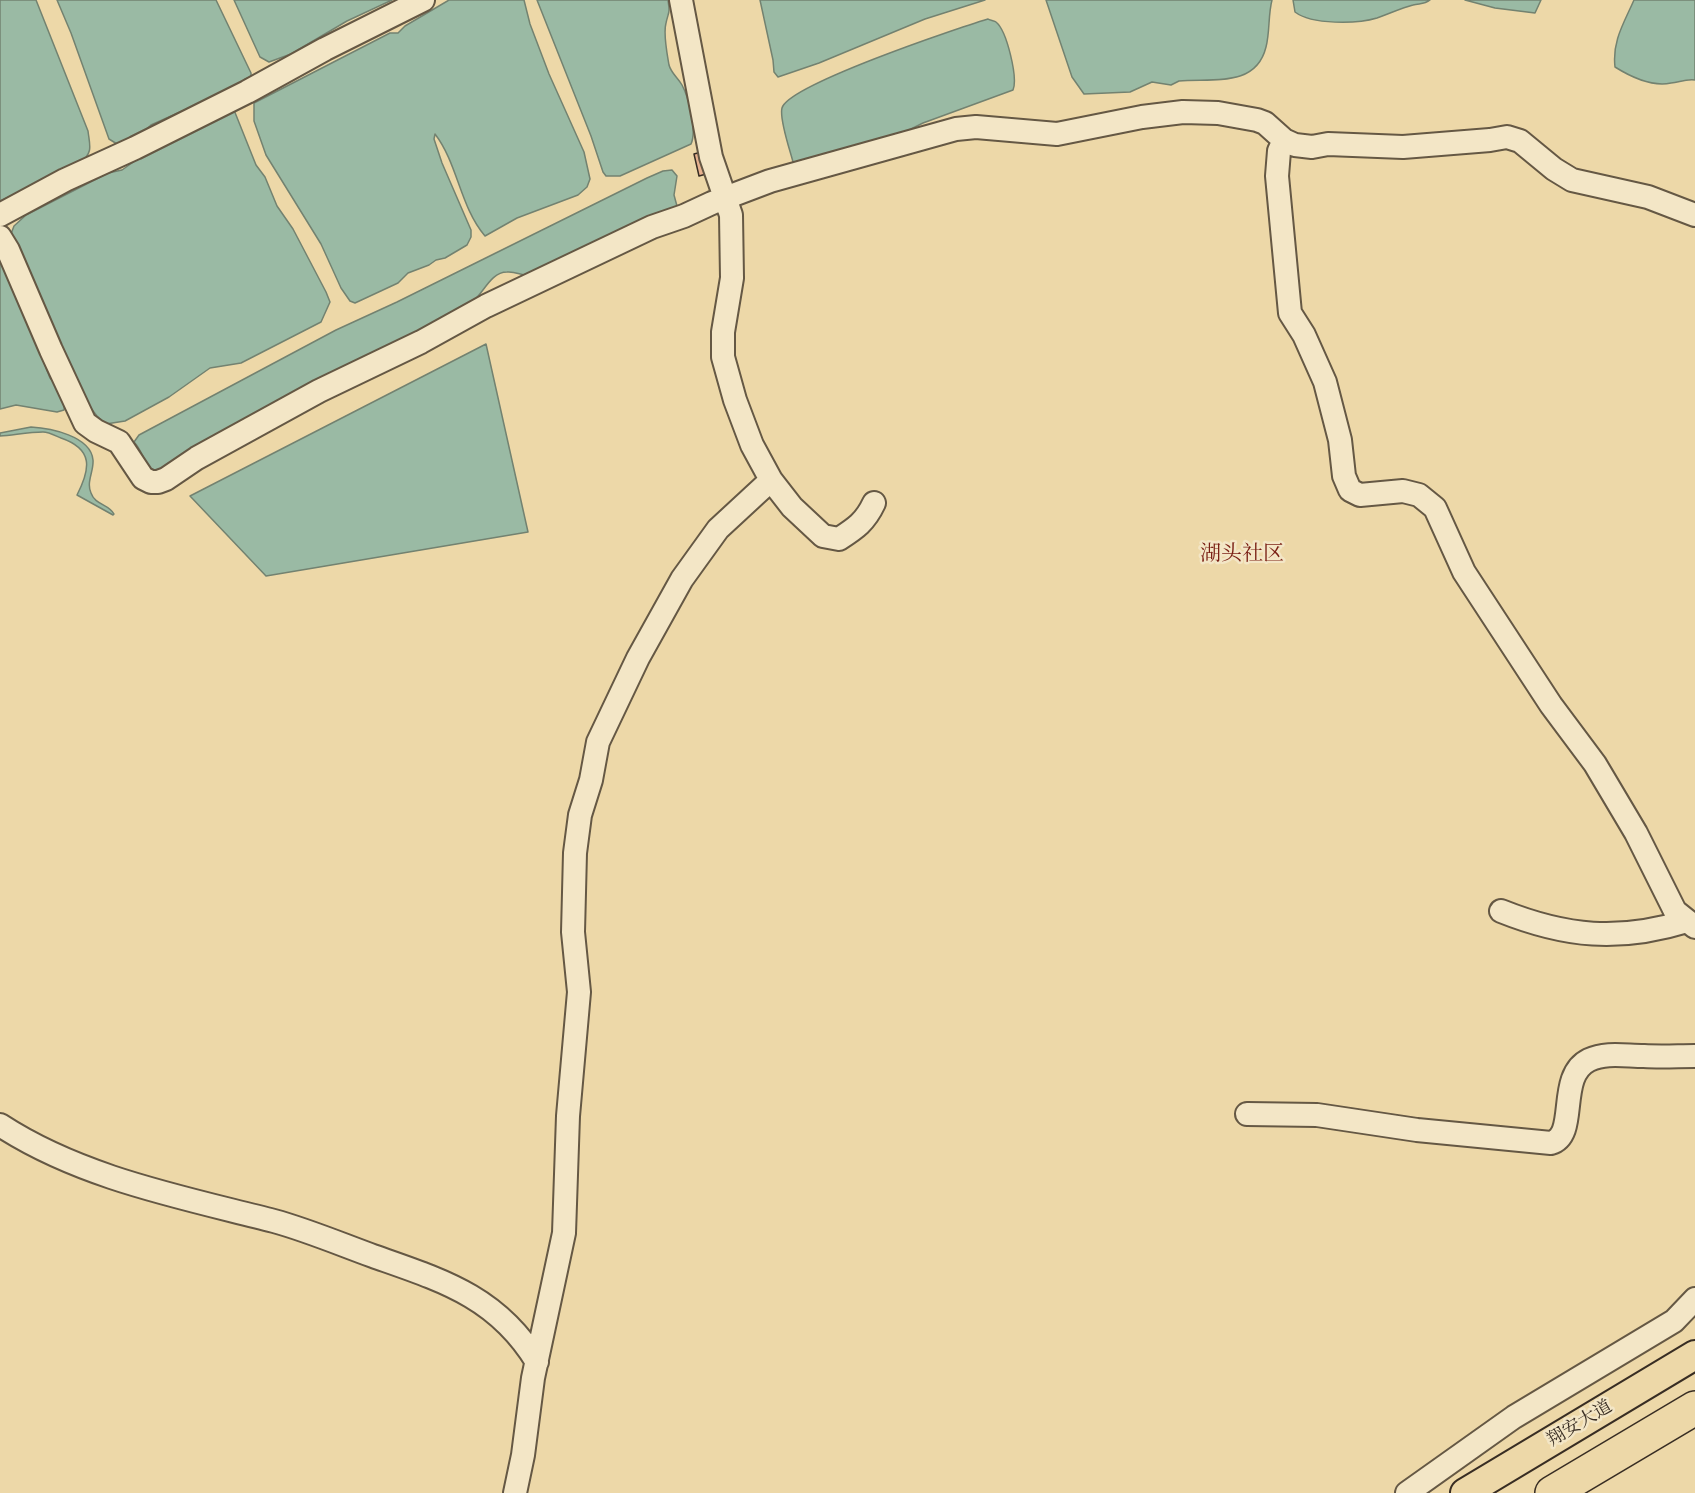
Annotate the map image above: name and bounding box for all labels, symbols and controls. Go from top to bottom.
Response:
district label: 湖头社区 [1200,542,1284,568]
street label: 翔安大道 [1544,1396,1616,1452]

